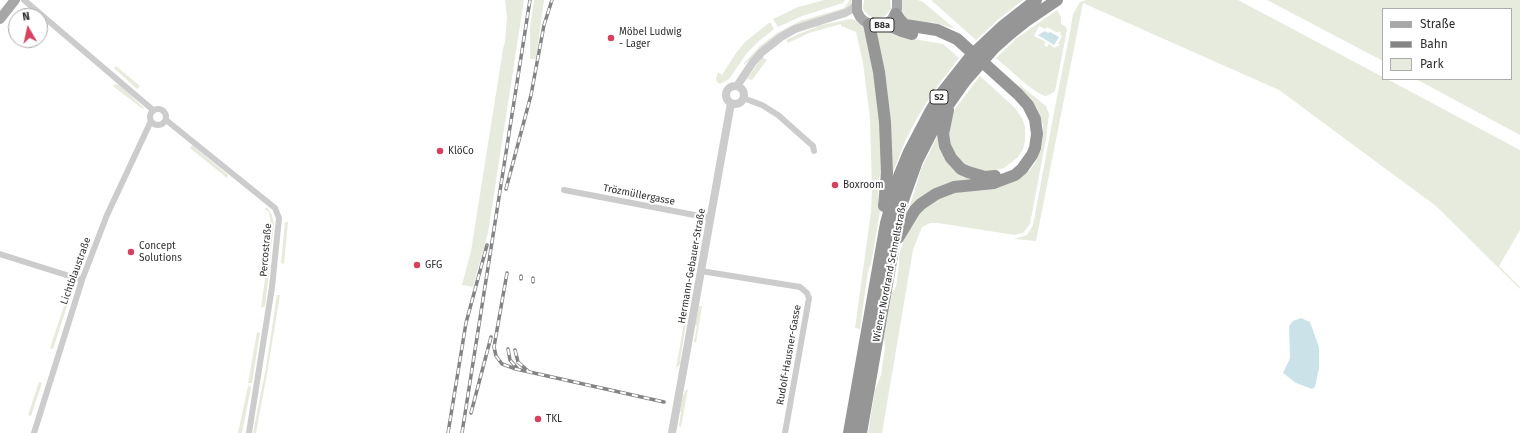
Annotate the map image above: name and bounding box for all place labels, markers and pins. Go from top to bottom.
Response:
place label: Möbel Ludwig - Lager [619,26,681,50]
marker: Möbel Ludwig - Lager [606,33,616,43]
place label: KlöCo [448,145,474,157]
marker: KlöCo [435,146,445,156]
place label: Boxroom [843,179,883,191]
marker: Boxroom [830,180,840,190]
place label: Concept Solutions [139,240,182,264]
marker: Concept Solutions [126,247,136,257]
place label: GFG [425,259,442,271]
marker: GFG [412,260,422,270]
place label: TKL [546,413,562,425]
marker: TKL [533,414,543,424]

